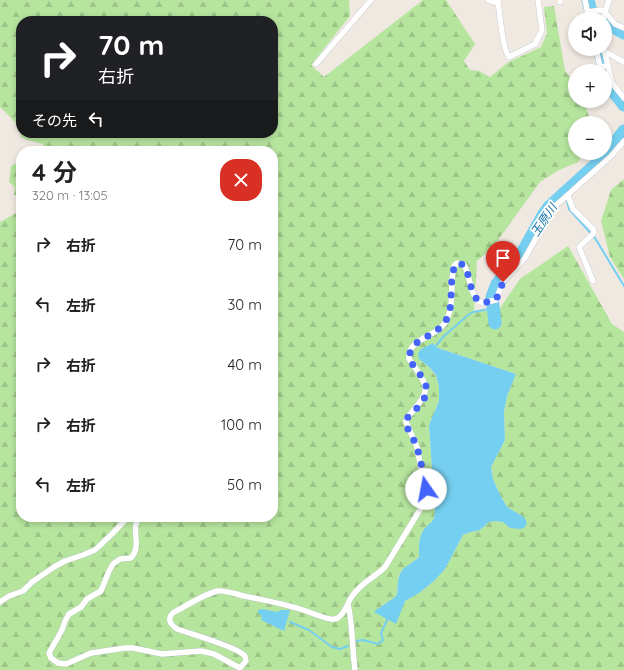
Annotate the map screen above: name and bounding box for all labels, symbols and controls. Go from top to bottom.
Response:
map controls [568,12,612,160]
button: sound [568,12,612,56]
text: 70 m [98,27,164,62]
icon: right [32,32,84,84]
button: + [568,64,612,108]
text: 右折 [98,65,134,88]
icon: left [85,108,107,130]
text: その先 [32,111,77,130]
button: − [568,116,612,160]
text: 4 分 [32,157,77,187]
button: close [220,159,262,201]
text: 320 m · 13:05 [32,187,108,203]
water label: 玉原川 [527,199,561,239]
icon: right [32,233,54,255]
text: 70 m [228,235,262,254]
text: 右折 [66,236,96,255]
pin [486,241,520,282]
icon: arrive [492,247,514,269]
icon: left [32,293,54,315]
text: 30 m [227,295,262,314]
text: 左折 [66,296,96,315]
icon: right [32,353,54,375]
text: 40 m [227,355,262,374]
text: 右折 [66,356,96,375]
icon: right [32,413,54,435]
text: 100 m [221,415,262,434]
text: 右折 [66,416,96,435]
position arrow [405,468,447,510]
icon: left [32,473,54,495]
text: 50 m [227,475,262,494]
text: 左折 [66,476,96,495]

